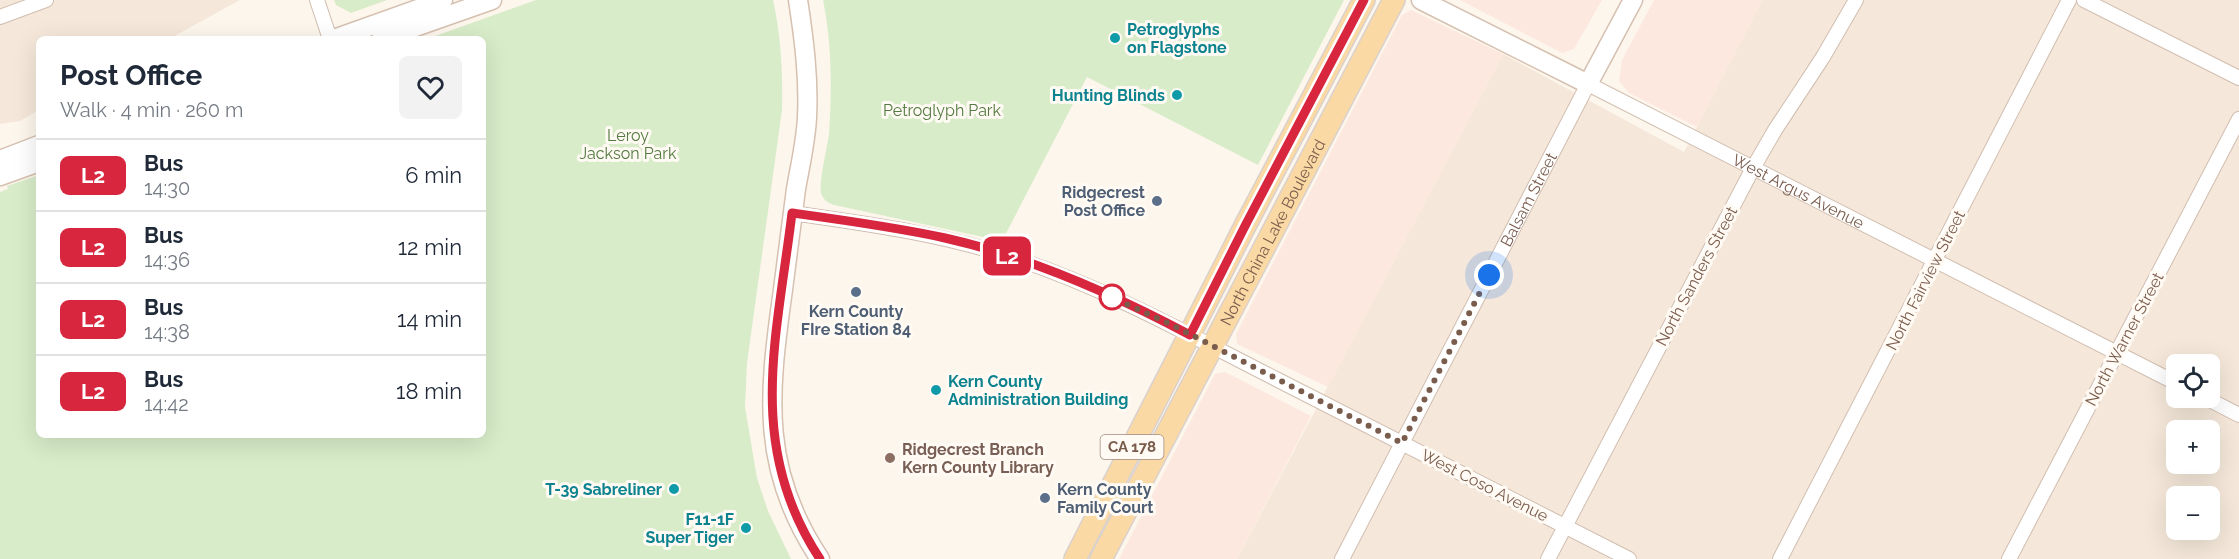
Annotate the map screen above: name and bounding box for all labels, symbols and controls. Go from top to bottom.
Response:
place label: Petroglyphs on Flagstone [1127,20,1227,57]
marker: Petroglyphs on Flagstone [1108,31,1122,45]
button: heart [399,56,462,119]
text: Post Office [60,59,202,92]
place label: Hunting Blinds [1052,86,1165,105]
marker: Hunting Blinds [1170,88,1184,102]
text: Walk · 4 min · 260 m [60,98,243,122]
park label: Petroglyph Park [883,101,1001,120]
park label: Leroy Jackson Park [580,126,677,163]
street label: North China Lake Boulevard [1216,136,1329,329]
street label: Balsam Street [1496,149,1561,250]
text: Bus [144,150,183,176]
street label: West Argus Avenue [1729,150,1867,233]
text: 6 min [405,162,462,188]
text: L2 [81,163,105,188]
text: 14:30 [144,176,190,200]
place label: Ridgecrest Post Office [1062,183,1145,220]
marker: Ridgecrest Post Office [1150,194,1164,208]
street label: North Sanders Street [1652,203,1742,349]
street label: North Fairview Street [1882,207,1969,353]
text: Bus [144,222,183,248]
text: 12 min [398,234,462,260]
text: L2 [81,235,105,260]
line badge: L2 [980,236,1034,276]
text: L2 [995,244,1019,269]
text: 14:36 [144,248,190,272]
your location [1474,260,1504,290]
street label: North Warner Street [2081,269,2168,409]
unlabelled marker [1099,284,1125,310]
marker: Kern County FIre Station 84 [849,285,863,299]
text: Bus [144,294,183,320]
place label: Kern County FIre Station 84 [801,302,911,339]
text: 14 min [397,306,462,332]
text: L2 [81,307,105,332]
text: 14:38 [144,320,190,344]
map controls [2166,354,2220,540]
button: locate [2166,354,2220,408]
text: Bus [144,366,183,392]
place label: Kern County Administration Building [948,372,1128,409]
text: 18 min [396,378,462,404]
text: L2 [81,379,105,404]
marker: Kern County Administration Building [929,383,943,397]
text: 14:42 [144,392,189,416]
button: + [2166,420,2220,474]
road number: CA 178 [1100,435,1164,459]
place label: Ridgecrest Branch Kern County Library [902,440,1054,477]
street label: West Coso Avenue [1418,445,1551,526]
marker: Ridgecrest Branch Kern County Library [883,451,897,465]
place label: T-39 Sabreliner [545,480,662,499]
place label: Kern County Family Court [1057,480,1153,517]
marker: T-39 Sabreliner [667,482,681,496]
button: − [2166,486,2220,540]
marker: Kern County Family Court [1038,491,1052,505]
place label: F11-1F Super Tiger [645,510,734,547]
marker: F11-1F Super Tiger [739,521,753,535]

